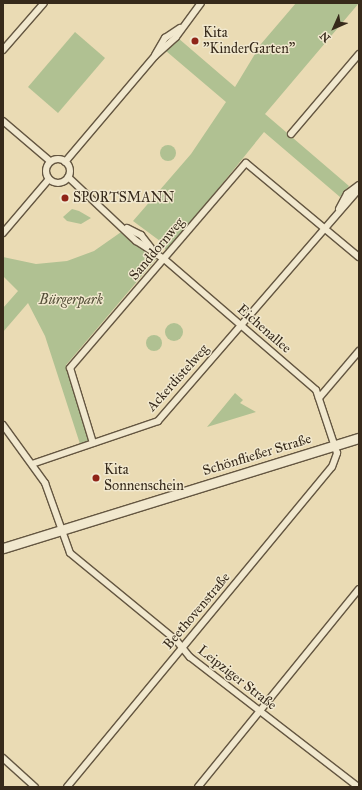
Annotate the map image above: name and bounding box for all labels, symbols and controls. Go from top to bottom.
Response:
north arrow [314,8,354,48]
place label: Kita "KinderGarten" [203,25,295,58]
text: N [317,29,333,45]
marker: Kita "KinderGarten" [190,36,200,46]
place label: SPORTSMANN [73,190,174,206]
marker: SPORTSMANN [60,193,70,203]
street label: Sanddornweg [126,214,188,284]
park label: Bürgerpark [39,292,103,308]
street label: Eichenallee [234,301,294,357]
street label: Ackerdistelweg [143,341,213,415]
street label: Schönfließer Straße [201,431,313,479]
place label: Kita Sonnenschein [104,462,184,494]
marker: Kita Sonnenschein [91,473,101,483]
street label: Beethovenstraße [160,569,234,653]
street label: Leipziger Straße [194,642,280,714]

